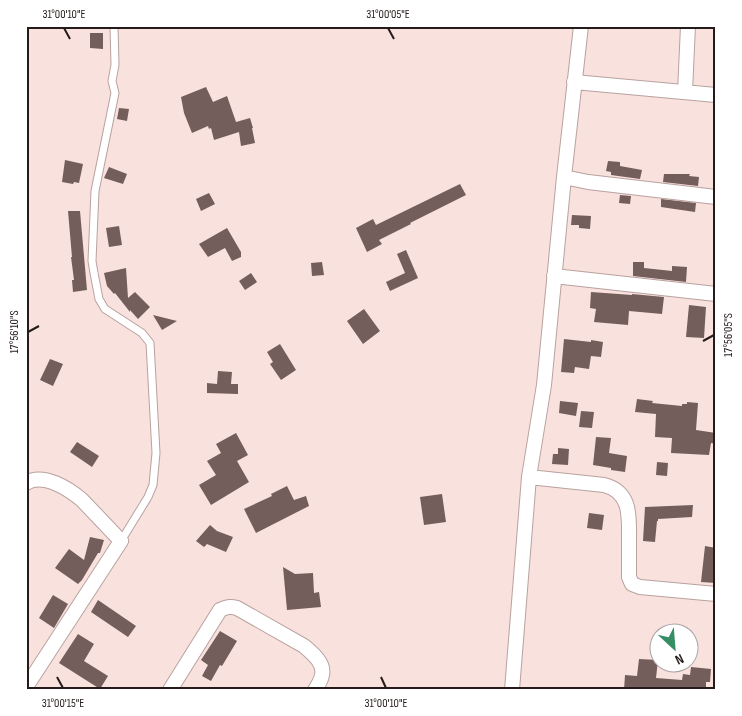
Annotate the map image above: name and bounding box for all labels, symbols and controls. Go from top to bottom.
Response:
text: 31°00'10"E [43,7,85,22]
text: 31°00'05"E [366,7,410,22]
text: 17°56'10"S [7,310,22,354]
text: 17°56'05"S [721,313,736,357]
north arrow [650,624,700,674]
text: N [672,650,687,669]
text: 31°00'15"E [42,696,84,711]
text: 31°00'10"E [365,696,407,711]

